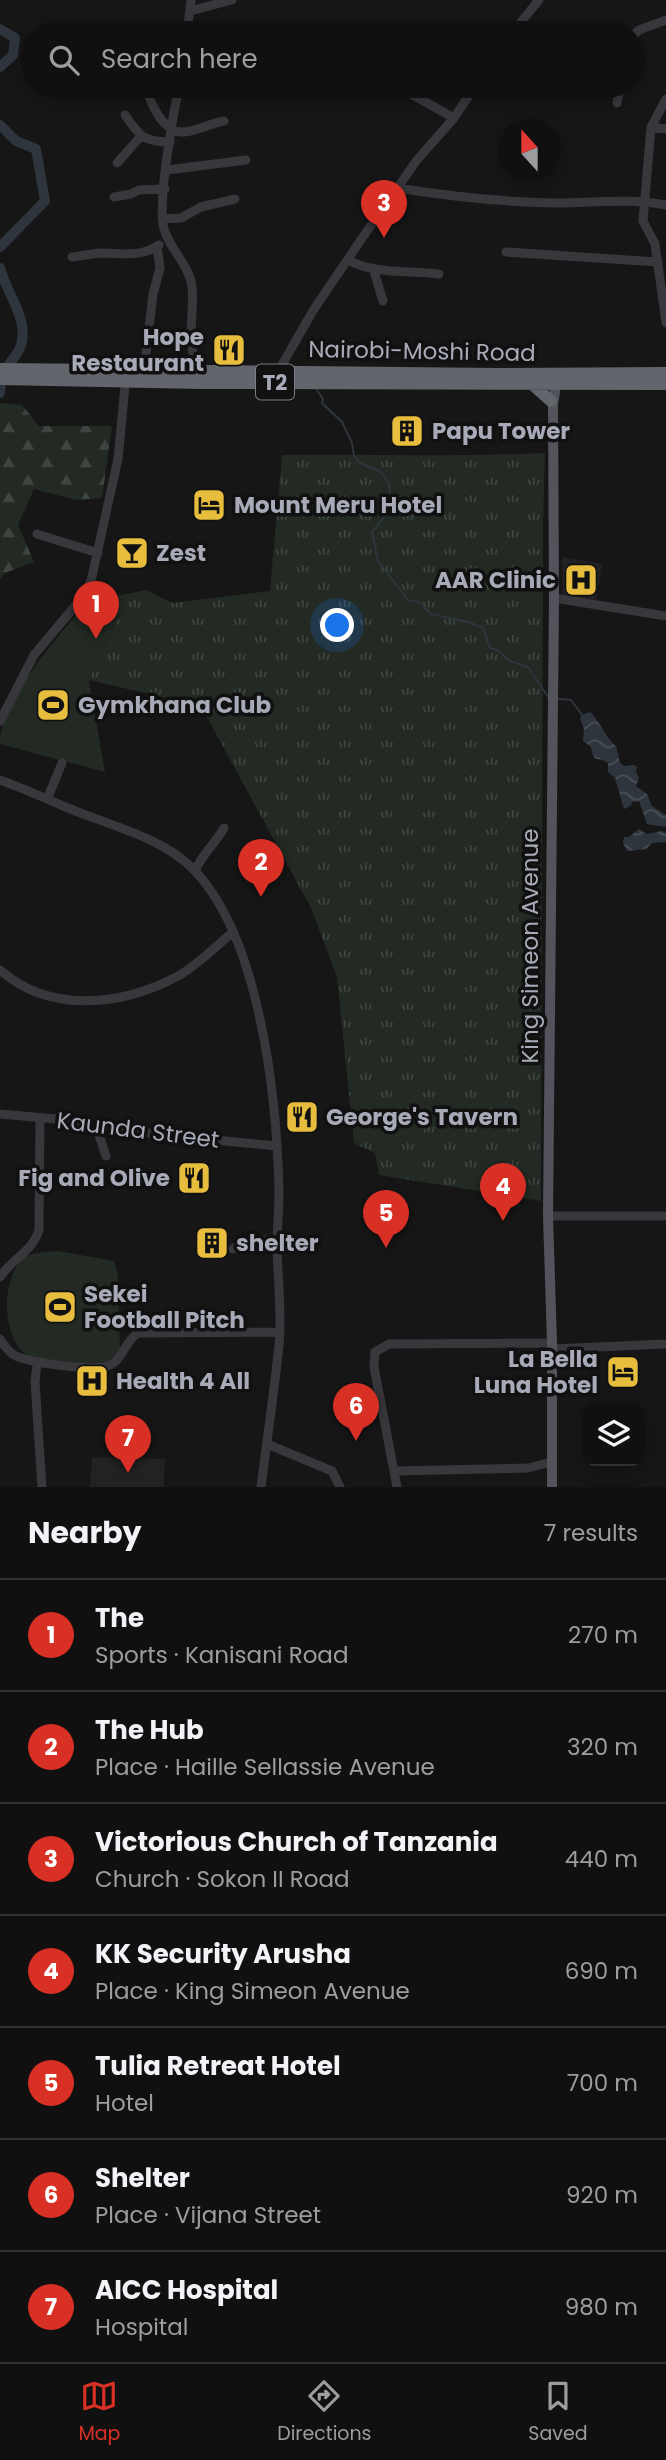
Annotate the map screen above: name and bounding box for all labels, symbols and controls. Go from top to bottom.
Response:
search box [21,21,645,98]
icon: search [45,41,83,79]
text: Search here [101,41,258,77]
north arrow [498,119,561,182]
pin: 3 [361,180,407,238]
place label: Hope Restaurant [71,321,204,379]
restaurant icon: Hope Restaurant [210,331,248,369]
street label: Nairobi-Moshi Road [308,333,536,369]
road number: T2 [256,364,294,400]
building icon: Papu Tower [388,412,426,450]
place label: Papu Tower [432,415,570,447]
hotel icon: Mount Meru Hotel [190,486,228,524]
place label: Mount Meru Hotel [234,489,442,521]
bar icon: Zest [113,534,151,572]
place label: Zest [156,537,206,569]
hospital icon: AAR Clinic [562,561,600,599]
place label: AAR Clinic [435,564,556,596]
pin: 1 [73,581,119,639]
your location [320,608,354,642]
sports icon: Gymkhana Club [34,686,72,724]
place label: Gymkhana Club [78,689,271,721]
street label: King Simeon Avenue [514,829,546,1063]
pin: 2 [238,839,284,897]
restaurant icon: George's Tavern [283,1098,321,1136]
place label: George's Tavern [326,1101,518,1133]
street label: Kaunda Street [55,1104,221,1156]
restaurant icon: Fig and Olive [175,1159,213,1197]
place label: Fig and Olive [18,1162,170,1194]
pin: 4 [480,1163,526,1221]
pin: 5 [363,1190,409,1248]
building icon: shelter [193,1224,231,1262]
place label: shelter [236,1227,319,1259]
place label: Sekei Football Pitch [84,1278,245,1336]
sports icon: Sekei Football Pitch [41,1288,79,1326]
place label: La Bella Luna Hotel [474,1343,598,1401]
hotel icon: La Bella Luna Hotel [604,1353,642,1391]
hospital icon: Health 4 All [73,1362,111,1400]
place label: Health 4 All [116,1365,250,1397]
pin: 6 [333,1383,379,1441]
map controls [582,1403,645,1466]
button: layers [582,1403,645,1466]
pin: 7 [105,1415,151,1473]
text: Nearby [28,1511,142,1554]
text: 7 results [544,1517,638,1549]
text: The [95,1600,144,1636]
text: 1 [47,1619,55,1651]
text: 270 m [568,1619,638,1651]
text: Sports · Kanisani Road [95,1639,348,1671]
text: The Hub [95,1712,204,1748]
text: 2 [44,1731,58,1763]
text: 320 m [567,1731,638,1763]
text: Place · Haille Sellassie Avenue [95,1751,435,1783]
text: Victorious Church of Tanzania [95,1824,498,1860]
text: 3 [44,1843,58,1875]
text: 440 m [565,1843,638,1875]
text: Church · Sokon II Road [95,1863,350,1895]
text: KK Security Arusha [95,1936,351,1972]
text: 4 [43,1955,59,1987]
text: 690 m [565,1955,638,1987]
text: Place · King Simeon Avenue [95,1975,410,2007]
text: Tulia Retreat Hotel [95,2048,341,2084]
text: 5 [44,2067,58,2099]
text: 700 m [567,2067,638,2099]
text: Hotel [95,2087,154,2119]
text: Shelter [95,2160,190,2196]
text: 6 [44,2179,58,2211]
text: 920 m [566,2179,638,2211]
text: Place · Vijana Street [95,2199,321,2231]
text: AICC Hospital [95,2272,278,2308]
text: 7 [45,2291,57,2323]
text: 980 m [565,2291,638,2323]
text: Hospital [95,2311,188,2343]
tab: Map [78,2377,120,2448]
tab: Directions [277,2377,372,2448]
tab: Saved [528,2377,588,2448]

